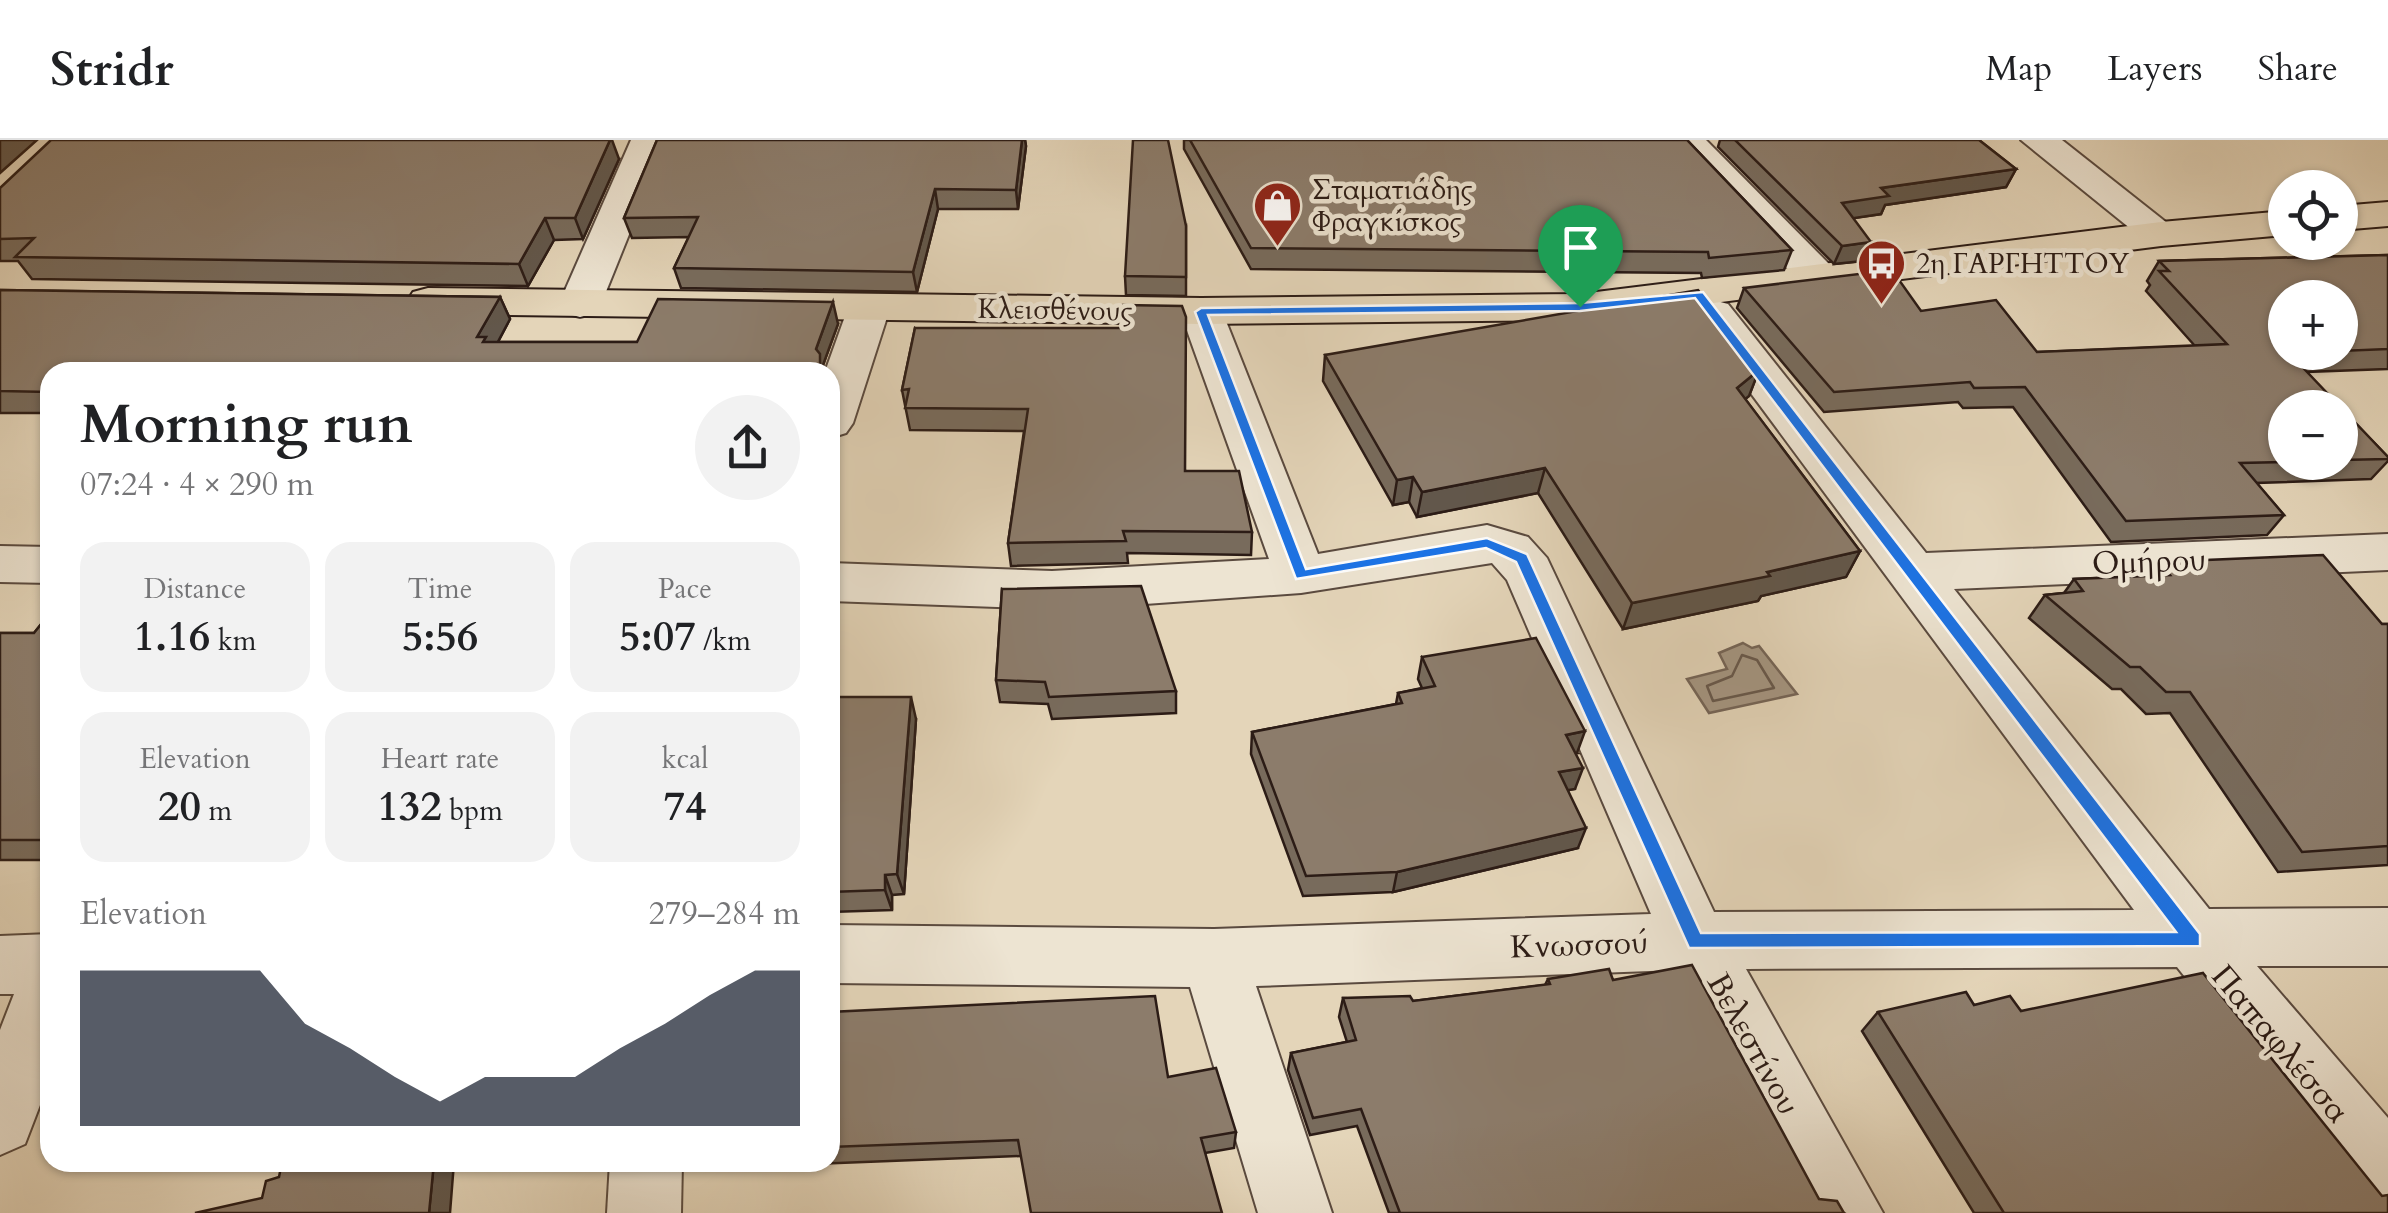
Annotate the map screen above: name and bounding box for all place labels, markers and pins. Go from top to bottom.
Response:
place label: Σταματιάδης Φραγκίσκος [1312,171,1472,241]
shop icon: Σταματιάδης Φραγκίσκος [1251,180,1303,248]
pin [1538,205,1623,308]
bus stop icon: 2η ΓΑΡΓΗΤΤΟΥ [1855,238,1907,306]
place label: 2η ΓΑΡΓΗΤΤΟΥ [1916,245,2130,283]

